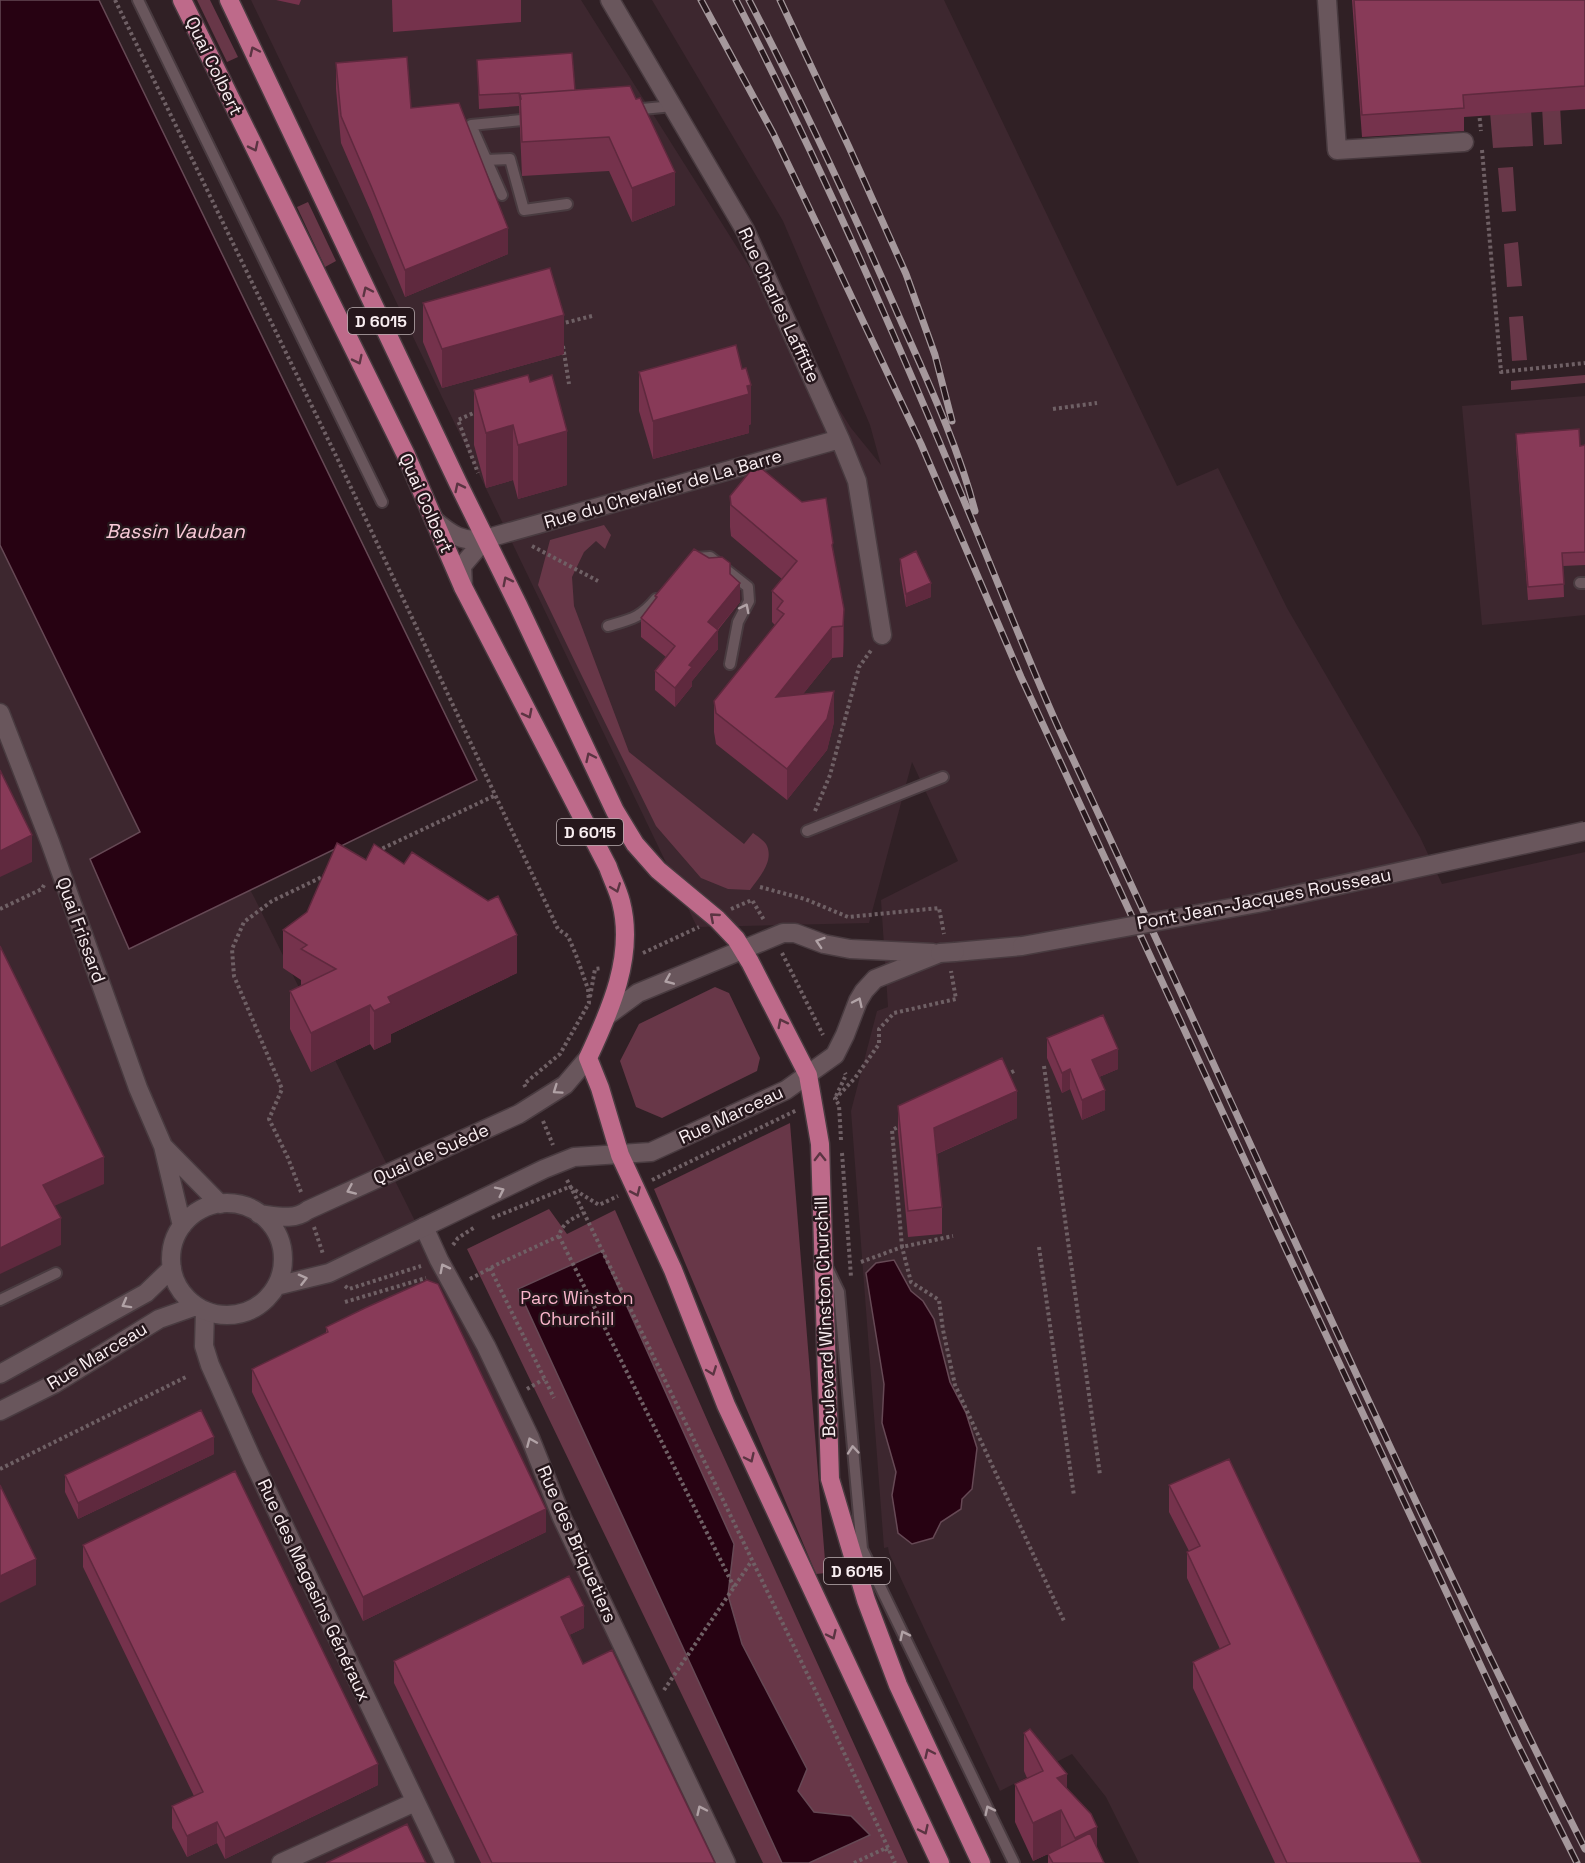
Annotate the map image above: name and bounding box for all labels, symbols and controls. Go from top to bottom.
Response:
street label: Quai Colbert [181,13,248,119]
one-way arrow [249,46,261,57]
one-way arrow [247,140,258,151]
street label: Rue Charles Laffitte [733,224,826,386]
one-way arrow [363,287,375,298]
road number: D 6015 [348,308,414,334]
one-way arrow [351,353,363,364]
street label: Rue du Chevalier de La Barre [541,444,784,534]
street label: Quai Colbert [394,449,459,556]
one-way arrow [455,482,467,493]
water label: Bassin Vauban [105,518,246,544]
one-way arrow [502,577,514,588]
one-way arrow [738,603,749,614]
one-way arrow [521,708,532,719]
one-way arrow [586,753,598,764]
road number: D 6015 [557,819,623,845]
street label: Pont Jean-Jacques Rousseau [1135,863,1393,934]
street label: Quai Frissard [52,874,111,986]
one-way arrow [609,882,621,893]
one-way arrow [710,913,721,924]
one-way arrow [815,937,825,949]
one-way arrow [664,973,675,985]
one-way arrow [851,997,863,1008]
one-way arrow [777,1018,789,1029]
street label: Rue Marceau [675,1080,787,1149]
one-way arrow [552,1083,563,1094]
street label: Quai de Suède [369,1118,492,1189]
one-way arrow [814,1152,826,1161]
one-way arrow [347,1183,358,1195]
one-way arrow [629,1185,641,1196]
one-way arrow [493,1186,504,1198]
street label: Boulevard Winston Churchill [809,1196,840,1438]
one-way arrow [440,1264,451,1275]
one-way arrow [297,1274,307,1287]
park label: Parc Winston Churchill [520,1286,634,1330]
one-way arrow [122,1297,133,1308]
street label: Rue Marceau [43,1317,151,1394]
one-way arrow [705,1365,718,1376]
one-way arrow [527,1438,539,1449]
one-way arrow [847,1445,860,1454]
one-way arrow [743,1451,755,1462]
street label: Rue des Briquetiers [532,1462,622,1626]
street label: Rue des Magasins Généraux [253,1475,376,1705]
road number: D 6015 [824,1558,890,1584]
one-way arrow [825,1628,837,1639]
one-way arrow [900,1630,912,1641]
one-way arrow [925,1748,937,1759]
one-way arrow [696,1806,708,1817]
one-way arrow [984,1806,996,1817]
one-way arrow [917,1824,929,1835]

